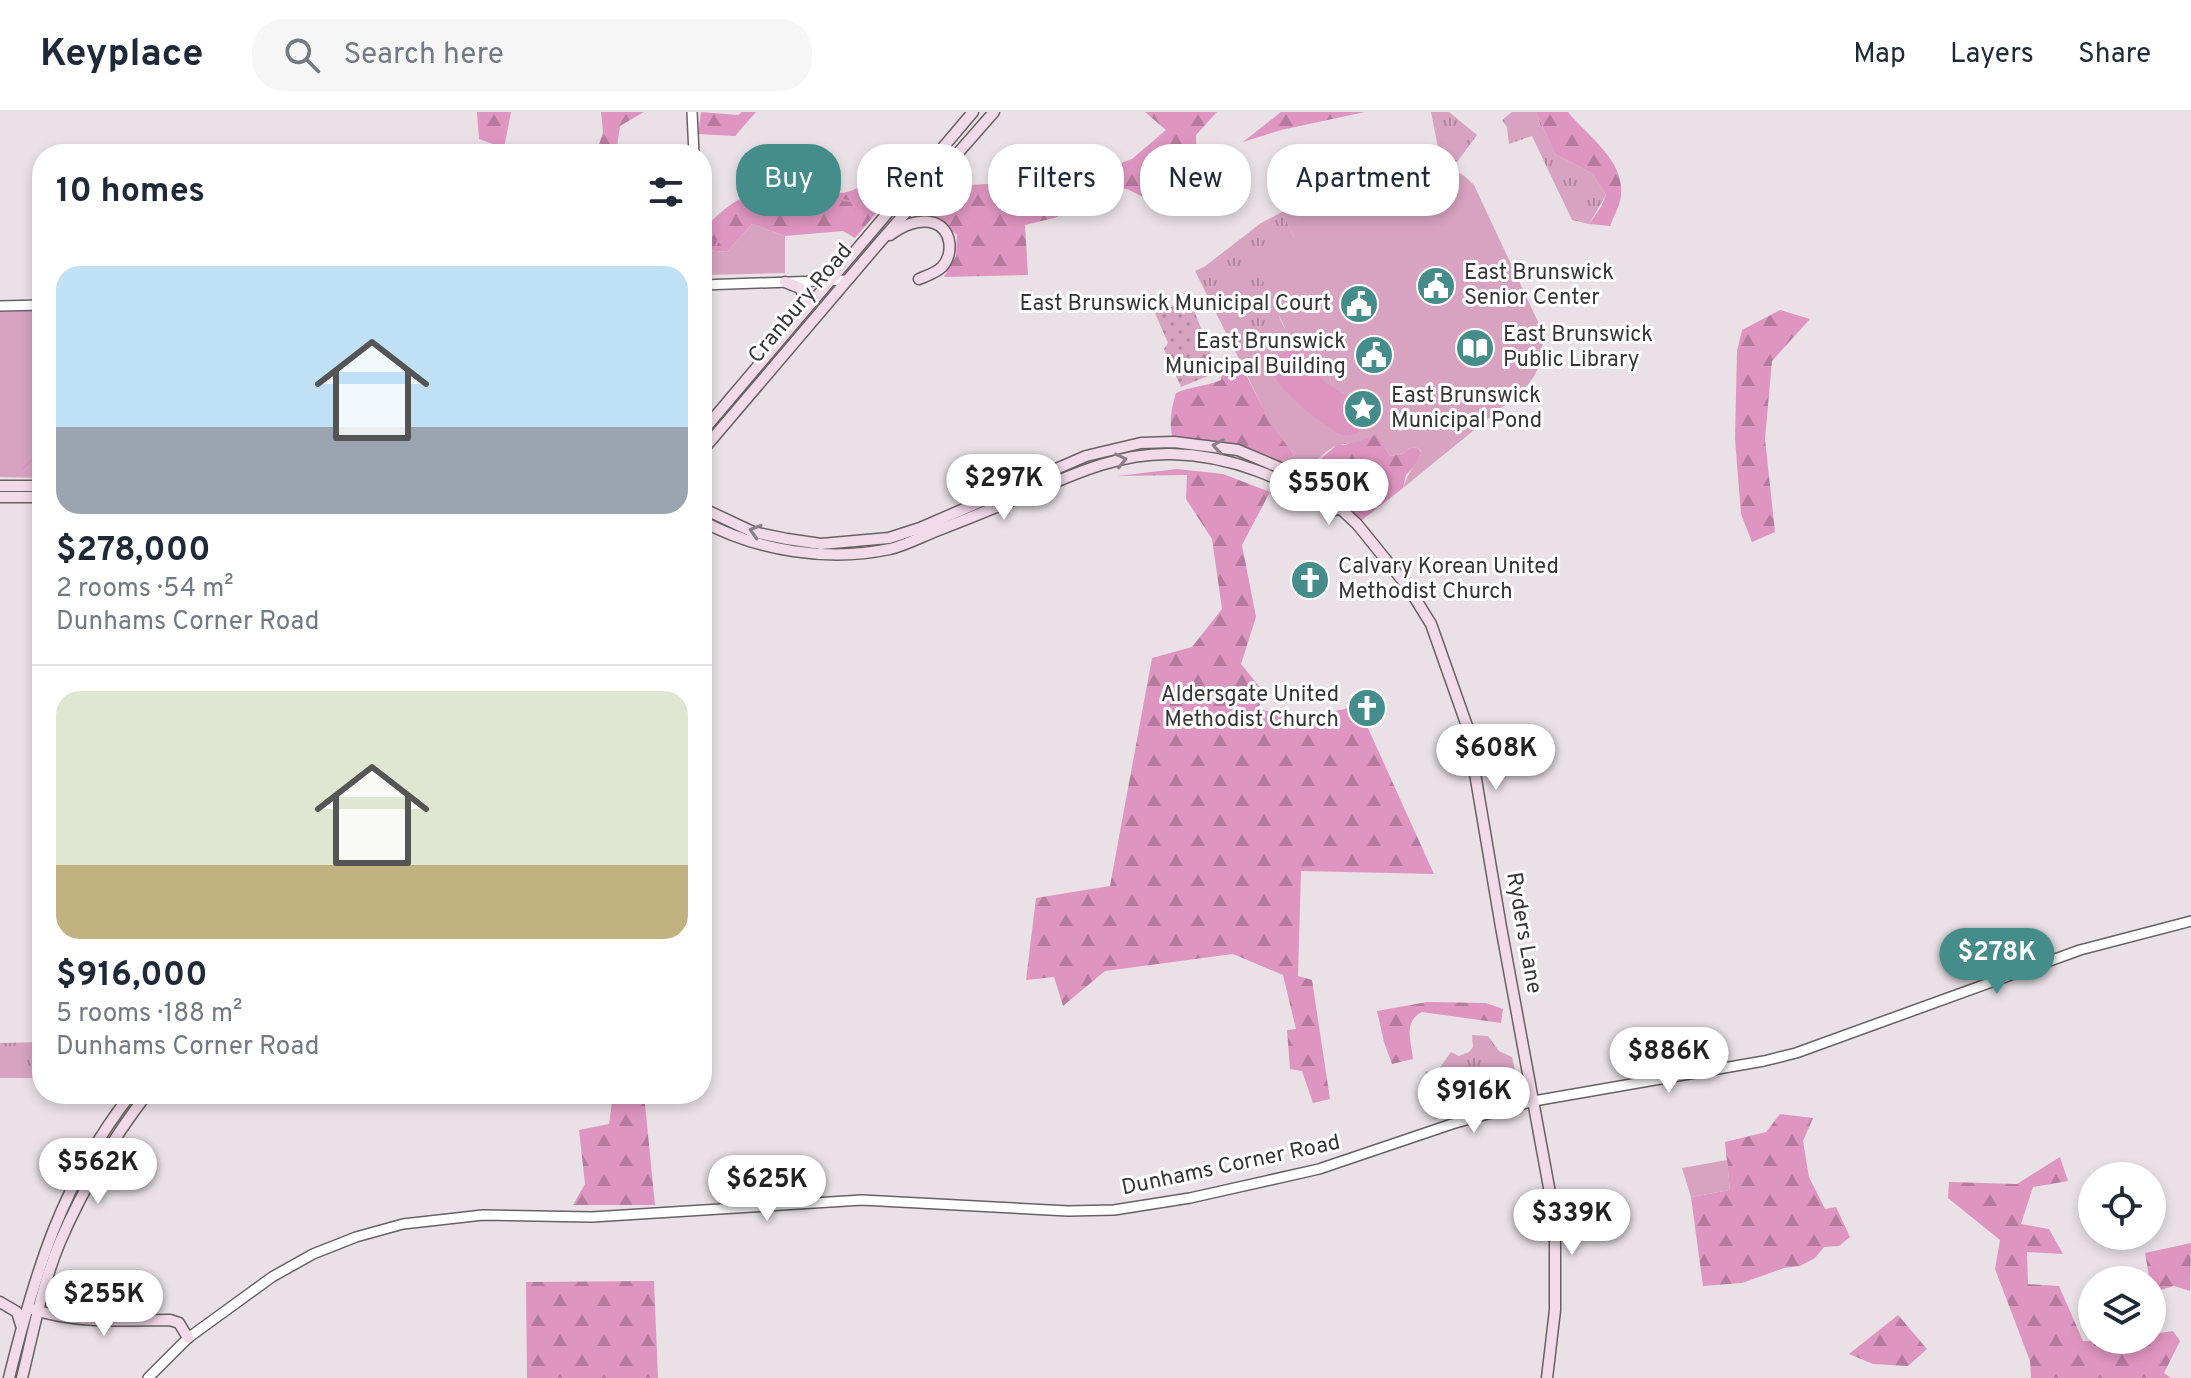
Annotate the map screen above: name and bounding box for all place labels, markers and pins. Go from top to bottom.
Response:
place label: East Brunswick Senior Center [1464,260,1614,312]
public building icon: East Brunswick Senior Center [1415,265,1457,307]
public building icon: East Brunswick Municipal Court [1338,283,1380,325]
place label: East Brunswick Municipal Court [1019,291,1331,318]
place label: East Brunswick Public Library [1503,322,1653,374]
library icon: East Brunswick Public Library [1454,327,1496,369]
place label: East Brunswick Municipal Building [1165,329,1346,381]
public building icon: East Brunswick Municipal Building [1353,334,1395,376]
place label: East Brunswick Municipal Pond [1391,383,1542,435]
place icon: East Brunswick Municipal Pond [1342,388,1384,430]
pin: $297K [948,454,1060,522]
pin: $550K [1273,459,1385,527]
place label: Calvary Korean United Methodist Church [1338,554,1559,606]
church icon: Calvary Korean United Methodist Church [1289,559,1331,601]
place label: Aldersgate United Methodist Church [1161,682,1339,734]
church icon: Aldersgate United Methodist Church [1346,687,1388,729]
pin: $608K [1440,724,1552,792]
pin: $278K [1941,928,2053,996]
pin: $886K [1613,1027,1725,1095]
pin: $916K [1418,1067,1530,1135]
pin: $562K [42,1138,154,1206]
pin: $625K [711,1155,823,1223]
pin: $339K [1516,1189,1628,1257]
pin: $255K [48,1270,160,1338]

